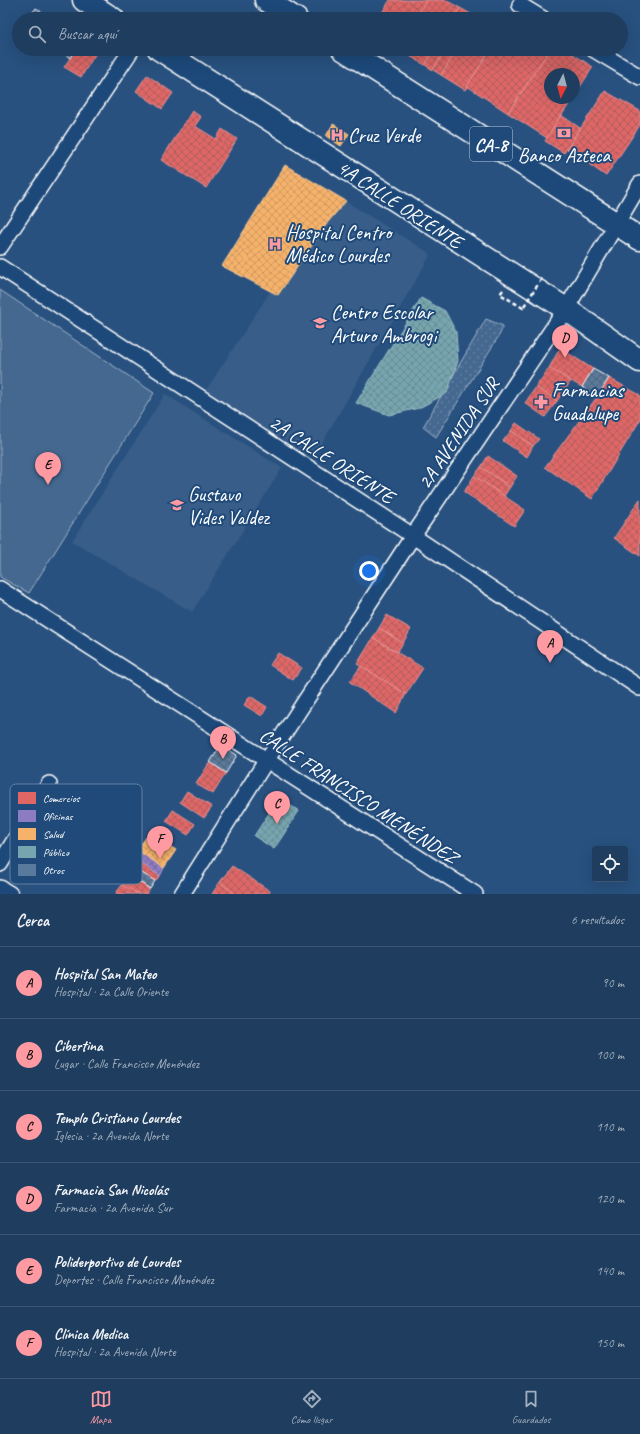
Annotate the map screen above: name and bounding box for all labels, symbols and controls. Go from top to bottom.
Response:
search box [12,12,628,56]
icon: search [26,23,48,45]
text: Buscar aquí [58,25,117,44]
north arrow [544,68,580,104]
place label: Cruz Verde [348,123,422,148]
bank icon: Banco Azteca [556,125,572,141]
hospital icon: Cruz Verde [329,127,345,143]
road number: CA-8 [470,127,512,161]
place label: Banco Azteca [518,143,611,168]
street label: 4A CALLE ORIENTE [332,155,469,256]
place label: Hospital Centro Médico Lourdes [286,220,393,268]
hospital icon: Hospital Centro Médico Lourdes [267,236,283,252]
place label: Centro Escolar Arturo Ambrogi [331,300,439,348]
school or university icon: Centro Escolar Arturo Ambrogi [312,315,328,331]
pin: D [552,325,578,358]
street label: 2A AVENIDA SUR [412,371,506,494]
place label: Farmacias Guadalupe [552,378,626,426]
pharmacy icon: Farmacias Guadalupe [533,394,549,410]
street label: 2A CALLE ORIENTE [264,410,401,511]
pin: E [35,452,61,485]
place label: Gustavo Vides Valdez [188,482,270,530]
school or university icon: Gustavo Vides Valdez [169,497,185,513]
your location [359,561,379,581]
pin: A [537,630,563,663]
street label: CALLE FRANCISCO MENÉNDEZ [255,723,463,869]
pin: B [210,726,236,759]
legend [10,784,142,884]
text: Comercios [43,791,81,805]
pin: C [264,791,290,824]
text: Oficinas [43,809,74,823]
pin: F [147,826,173,859]
text: Salud [43,827,65,841]
text: Público [43,845,70,859]
map controls [592,846,628,882]
button: locate [592,846,628,882]
text: Otros [43,863,65,877]
text: Cerca [16,910,49,931]
text: 6 resultados [571,912,624,928]
text: Hospital San Mateo [54,965,156,984]
text: A [26,975,32,991]
text: 90 m [602,975,624,991]
text: Hospital · 2a Calle Oriente [54,984,168,1000]
text: Cibertina [54,1037,103,1056]
text: B [26,1047,32,1063]
text: 100 m [596,1047,624,1063]
text: Lugar · Calle Francisco Menéndez [54,1056,199,1072]
text: Templo Cristiano Lourdes [54,1109,180,1128]
text: C [26,1119,32,1135]
text: 110 m [596,1119,624,1135]
text: Iglesia · 2a Avenida Norte [54,1128,169,1144]
text: Farmacia San Nicolás [54,1181,168,1200]
text: D [25,1191,33,1207]
text: 120 m [596,1191,624,1207]
text: Farmacia · 2a Avenida Sur [54,1200,172,1216]
text: Poliderportivo de Lourdes [54,1253,180,1272]
text: E [26,1263,32,1279]
text: 140 m [596,1263,624,1279]
text: Deportes · Calle Francisco Menéndez [54,1272,214,1288]
text: Clínica Medica [54,1325,128,1344]
text: F [26,1335,32,1351]
text: 150 m [596,1335,624,1351]
text: Hospital · 2a Avenida Norte [54,1344,176,1360]
tab: Mapa [90,1388,112,1426]
tab: Cómo llegar [291,1388,333,1426]
tab: Guardados [512,1388,550,1426]

